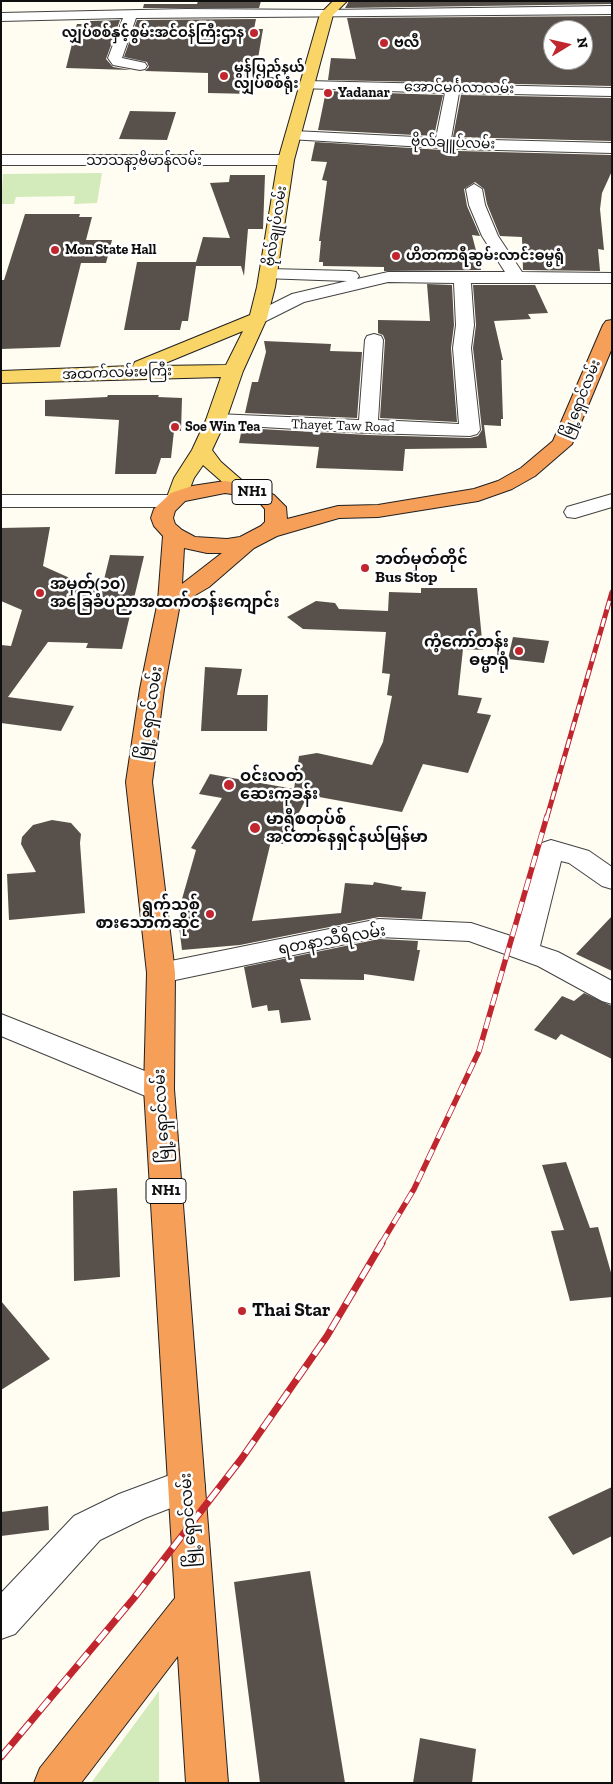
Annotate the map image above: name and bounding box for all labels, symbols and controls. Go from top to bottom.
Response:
north arrow [543,20,593,70]
place label: လျှပ်စစ်နှင့်စွမ်းအင်ဝန်ကြီးဌာန [62,25,244,41]
marker: လျှပ်စစ်နှင့်စွမ်းအင်ဝန်ကြီးဌာန [248,27,260,39]
place label: ဗလီ [394,35,419,51]
text: N [573,36,592,49]
marker: ဗလီ [378,37,390,49]
place label: မွန်ပြည်နယ် လျှပ်စစ်ရုံး [234,60,305,92]
marker: မွန်ပြည်နယ် လျှပ်စစ်ရုံး [218,70,230,82]
street label: အောင်မင်္ဂလာလမ်း [404,79,514,97]
place label: Yadanar [338,85,390,101]
marker: Yadanar [322,87,334,99]
street label: ဗိုလ်ချူပ်လမ်း [411,133,495,153]
street label: သာသနာ့ဗိမာန်လမ်း [86,153,202,169]
street label: ဗိုလ်ချုပ်လမ်း [261,184,291,268]
place label: Mon State Hall [65,242,157,258]
marker: Mon State Hall [49,244,61,256]
place label: ဟိတကာရီဆွမ်းလာင်းဓမ္မရုံ [406,248,564,264]
marker: ဟိတကာရီဆွမ်းလာင်းဓမ္မရုံ [390,250,402,262]
street label: မြို့ရှောင်လမ်း [558,357,604,441]
street label: အထက်လမ်းမကြီး [62,363,172,383]
street label: Thayet Taw Road [291,416,395,436]
place label: Soe Win Tea [185,419,260,435]
marker: Soe Win Tea [169,421,181,433]
road number: NH1 [232,480,272,504]
place label: ဘတ်မှတ်တိုင် Bus Stop [375,549,468,587]
marker: ဘတ်မှတ်တိုင် Bus Stop [359,562,371,574]
place label: အမှတ်(၁၀) အခြေခံပညာအထက်တန်းကျောင်း [50,574,280,612]
marker: အမှတ်(၁၀) အခြေခံပညာအထက်တန်းကျောင်း [34,587,46,599]
place label: ကံ့ကော်တန်း ဓမ္မာရုံ [424,632,509,670]
marker: ကံ့ကော်တန်း ဓမ္မာရုံ [513,645,525,657]
street label: မြို့ရှောင်လမ်း [133,665,167,761]
place label: ဝင်းလတ် ဆေးကုခန်း [240,766,318,804]
marker: ဝင်းလတ် ဆေးကုခန်း [222,778,236,792]
place label: မာရီစတုပ်စ် အင်တာနေရှင်နယ်မြန်မာ [266,809,428,847]
marker: မာရီစတုပ်စ် အင်တာနေရှင်နယ်မြန်မာ [248,821,262,835]
place label: ရွက်သစ် စားသောက်ဆိုင် [96,895,200,933]
marker: ရွက်သစ် စားသောက်ဆိုင် [204,908,216,920]
street label: ရတနာသီရိလမ်း [277,921,387,959]
street label: မြို့ရှောင်လမ်း [150,1068,174,1164]
road number: NH1 [146,1178,186,1204]
place label: Thai Star [252,1300,330,1322]
marker: Thai Star [236,1305,248,1317]
street label: မြို့ရှောင်လမ်း [176,1472,202,1568]

